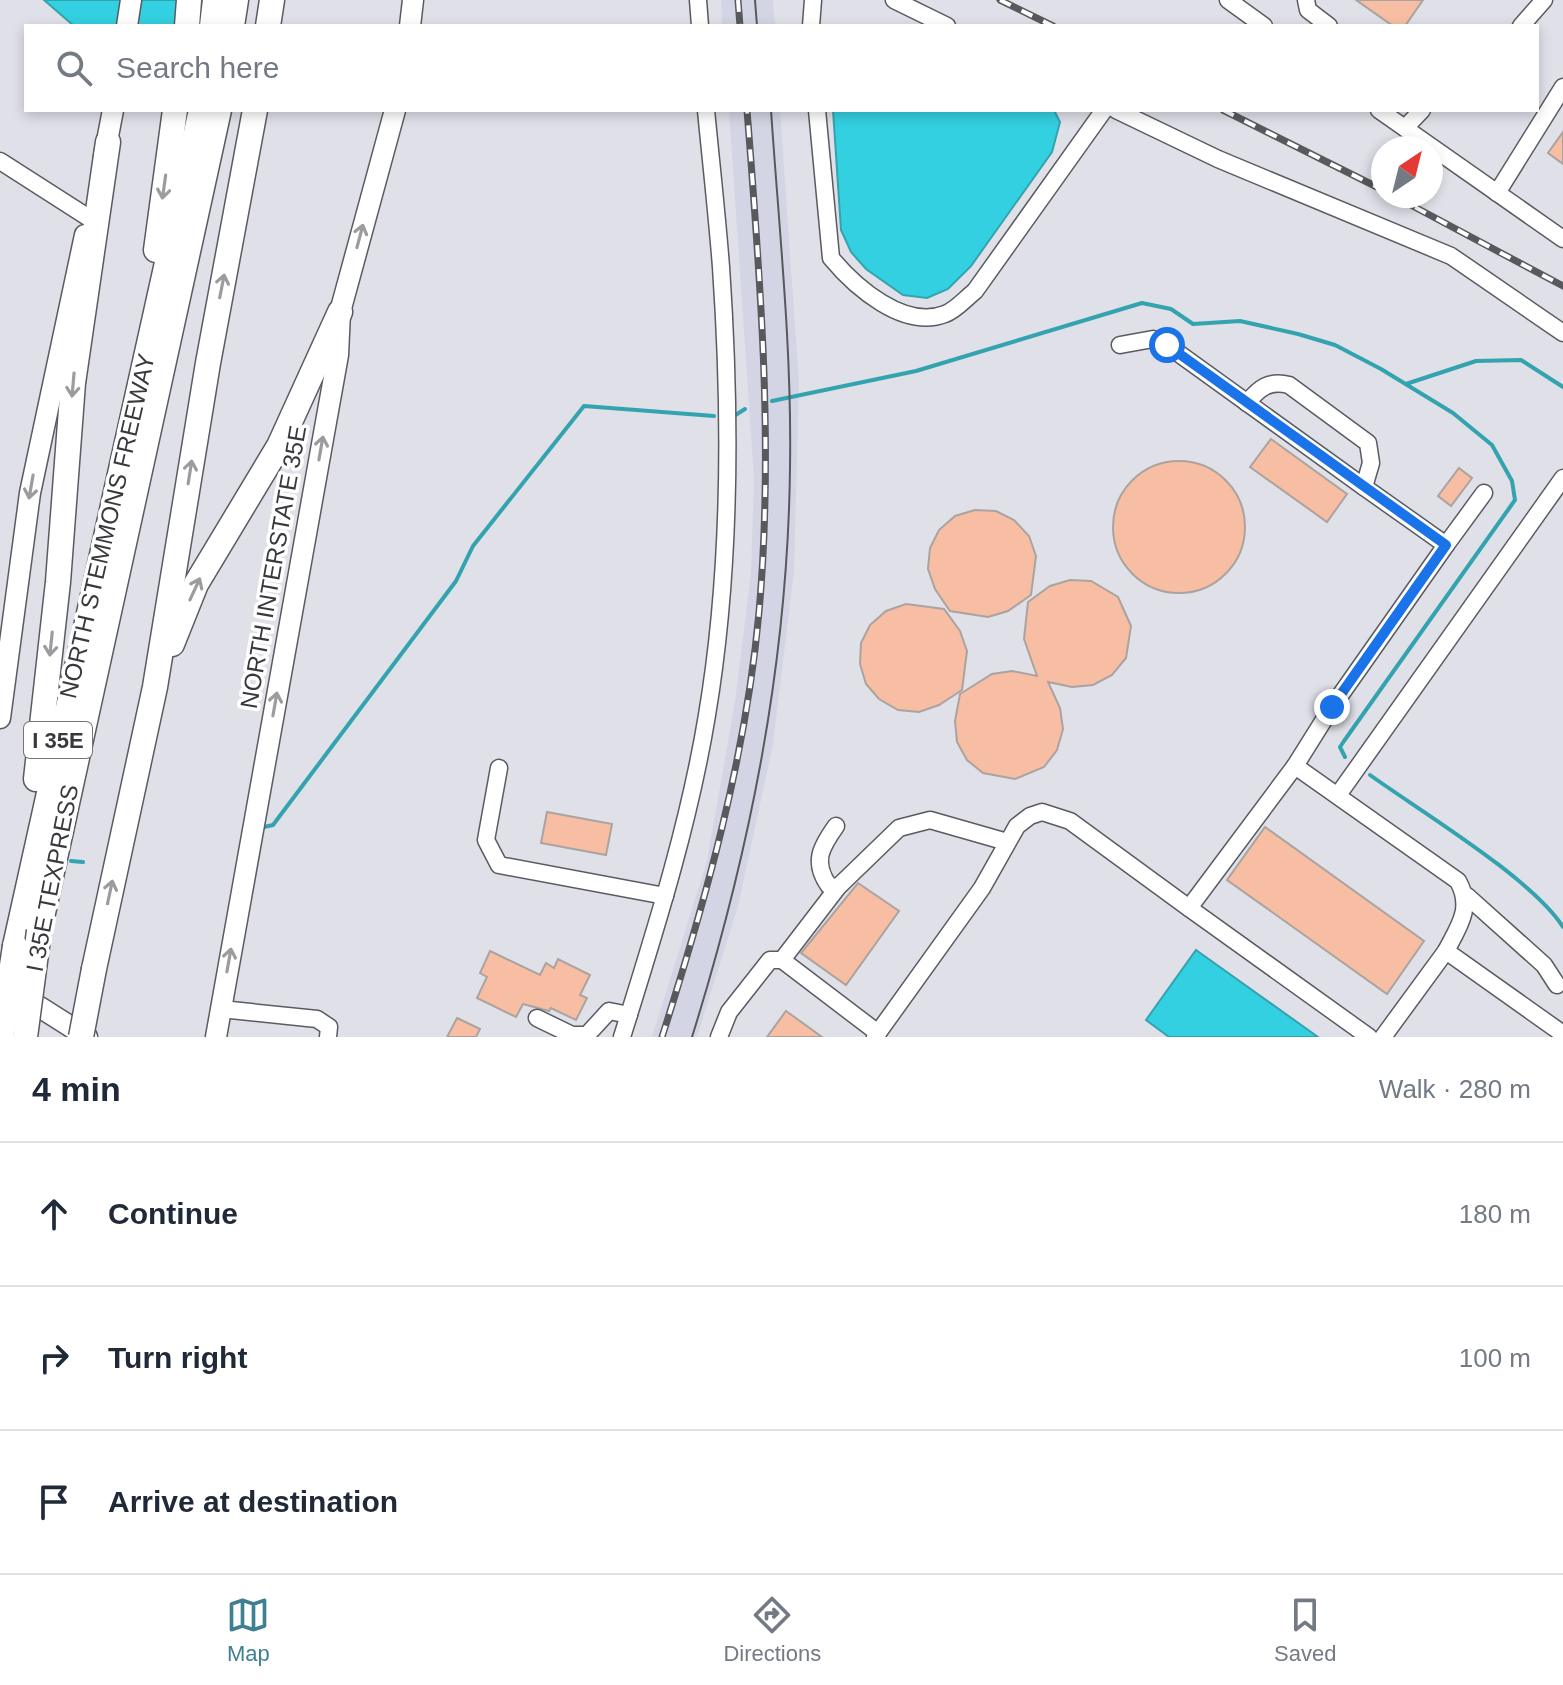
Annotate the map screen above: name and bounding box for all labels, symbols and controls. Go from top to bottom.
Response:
search box [24,24,1539,112]
icon: search [52,46,96,90]
text: Search here [116,51,279,84]
north arrow [1371,136,1443,208]
one-way arrow [157,173,172,200]
one-way arrow [354,224,369,250]
one-way arrow [216,274,231,300]
route start [1149,327,1185,363]
street label: NORTH STEMMONS FREEWAY [54,351,160,701]
one-way arrow [65,371,80,398]
street label: NORTH INTERSTATE 35E [235,423,311,711]
one-way arrow [314,436,329,462]
one-way arrow [183,460,198,485]
one-way arrow [23,474,38,499]
one-way arrow [188,577,203,601]
one-way arrow [44,630,59,657]
route end [1314,689,1350,725]
one-way arrow [268,692,283,717]
road number: I 35E [24,722,92,758]
street label: I 35E TEXPRESS [21,782,83,974]
one-way arrow [103,880,118,906]
one-way arrow [223,948,238,973]
text: 4 min [32,1070,121,1108]
text: Walk · 280 m [1379,1074,1531,1104]
icon: ahead [32,1192,76,1236]
text: Continue [108,1197,238,1230]
text: 180 m [1459,1199,1531,1229]
icon: right [32,1336,76,1380]
text: Turn right [108,1341,247,1374]
text: 100 m [1459,1343,1531,1373]
icon: arrive [32,1480,76,1524]
text: Arrive at destination [108,1485,398,1518]
tab: Map [226,1593,270,1667]
tab: Directions [723,1593,821,1667]
tab: Saved [1274,1593,1337,1667]

